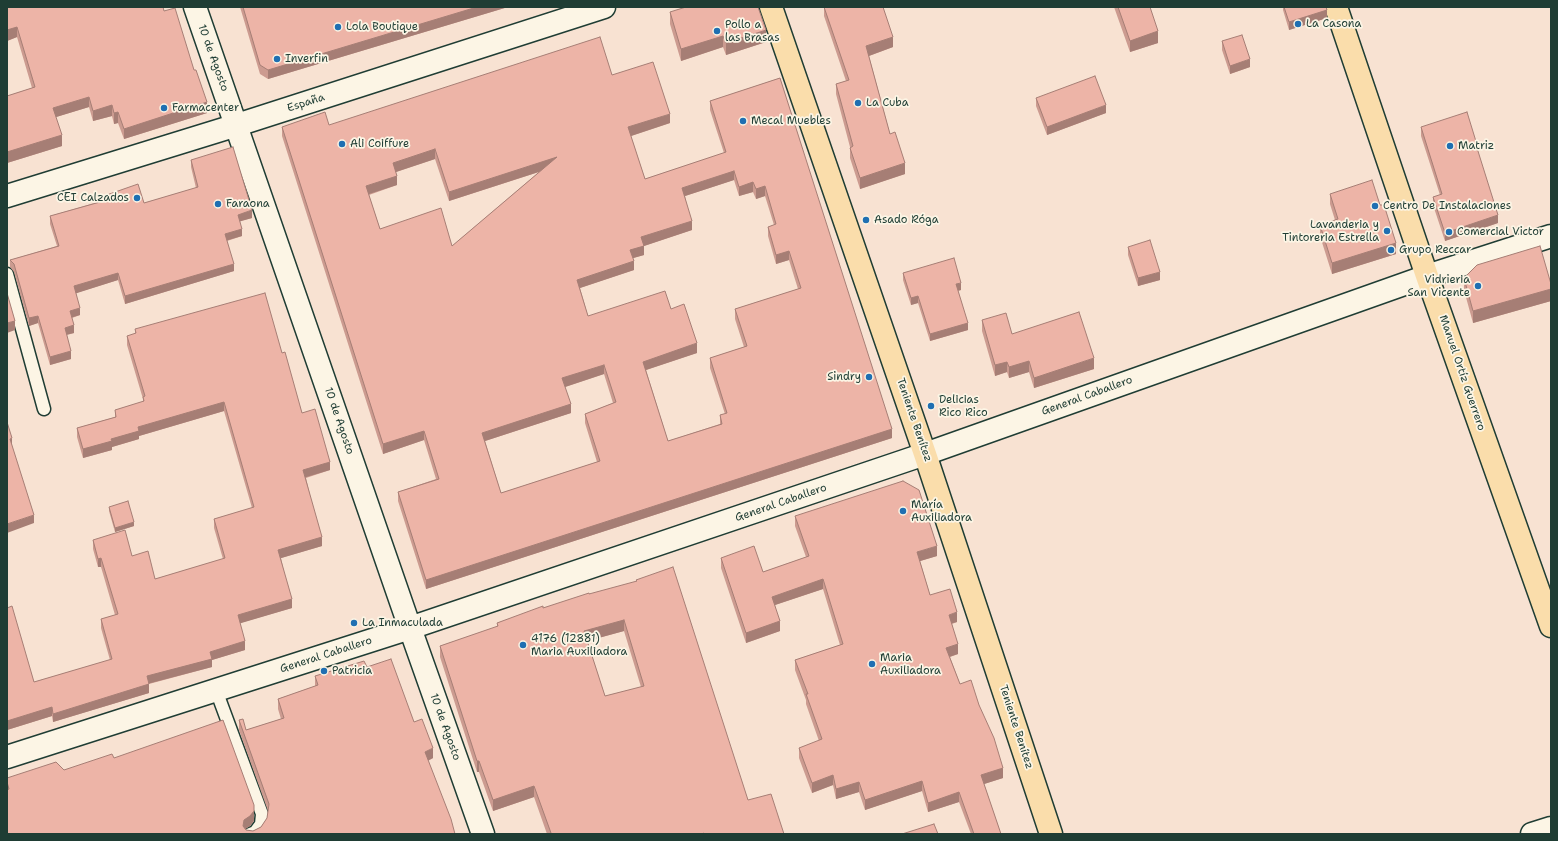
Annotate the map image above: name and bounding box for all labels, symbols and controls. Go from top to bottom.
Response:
place label: La Casona [1306,17,1361,31]
place label: Pollo a las Brasas [725,18,780,44]
marker: La Casona [1293,19,1303,29]
place label: Lola Boutique [346,20,418,34]
marker: Lola Boutique [333,22,343,32]
street label: 10 de Agosto [195,23,231,93]
marker: Pollo a las Brasas [712,26,722,36]
place label: Inverfin [285,52,328,66]
marker: Inverfin [272,54,282,64]
street label: España [286,91,326,115]
place label: La Cuba [866,96,909,110]
marker: La Cuba [853,98,863,108]
place label: Farmacenter [172,101,239,115]
marker: Farmacenter [159,103,169,113]
place label: Mecal Muebles [751,114,831,128]
marker: Mecal Muebles [738,116,748,126]
place label: Ali Coiffure [350,137,409,151]
marker: Ali Coiffure [337,139,347,149]
place label: Matriz [1458,139,1494,153]
marker: Matriz [1445,141,1455,151]
place label: CEI Calzados [57,191,129,205]
marker: CEI Calzados [132,193,142,203]
place label: Faraona [226,197,270,211]
marker: Faraona [213,199,223,209]
place label: Centro De Instalaciones [1383,199,1511,213]
marker: Centro De Instalaciones [1370,201,1380,211]
place label: Asado Róga [874,213,939,227]
marker: Asado Róga [861,215,871,225]
place label: Lavanderia y Tintoreria Estrella [1282,218,1379,244]
place label: Comercial Victor [1457,225,1544,239]
marker: Lavanderia y Tintoreria Estrella [1382,226,1392,236]
marker: Comercial Victor [1444,227,1454,237]
place label: Grupo Reccar [1399,243,1471,257]
marker: Grupo Reccar [1386,245,1396,255]
place label: Vidrieria San Vicente [1407,273,1470,299]
marker: Vidrieria San Vicente [1473,281,1483,291]
street label: Manuel Ortíz Guerrero [1436,313,1488,433]
place label: Sindry [827,370,861,384]
marker: Sindry [864,372,874,382]
street label: General Caballero [1040,373,1134,419]
street label: Teniente Benítez [893,376,935,464]
street label: 10 de Agosto [321,386,357,456]
place label: Delicias Rico Rico [939,393,988,419]
marker: Delicias Rico Rico [926,401,936,411]
street label: General Caballero [734,481,828,525]
place label: María Auxiliadora [911,498,972,524]
marker: María Auxiliadora [898,506,908,516]
place label: La Inmaculada [362,616,443,630]
marker: La Inmaculada [349,618,359,628]
place label: 4176 (12881) Maria Auxiliadora [531,632,627,658]
street label: General Caballero [278,634,374,676]
marker: 4176 (12881) Maria Auxiliadora [518,640,528,650]
place label: Maria Auxiliadora [880,651,941,677]
marker: Maria Auxiliadora [867,659,877,669]
place label: Patricia [332,664,372,678]
marker: Patricia [319,666,329,676]
street label: Teniente Benítez [996,683,1036,771]
street label: 10 de Agosto [427,692,463,762]

